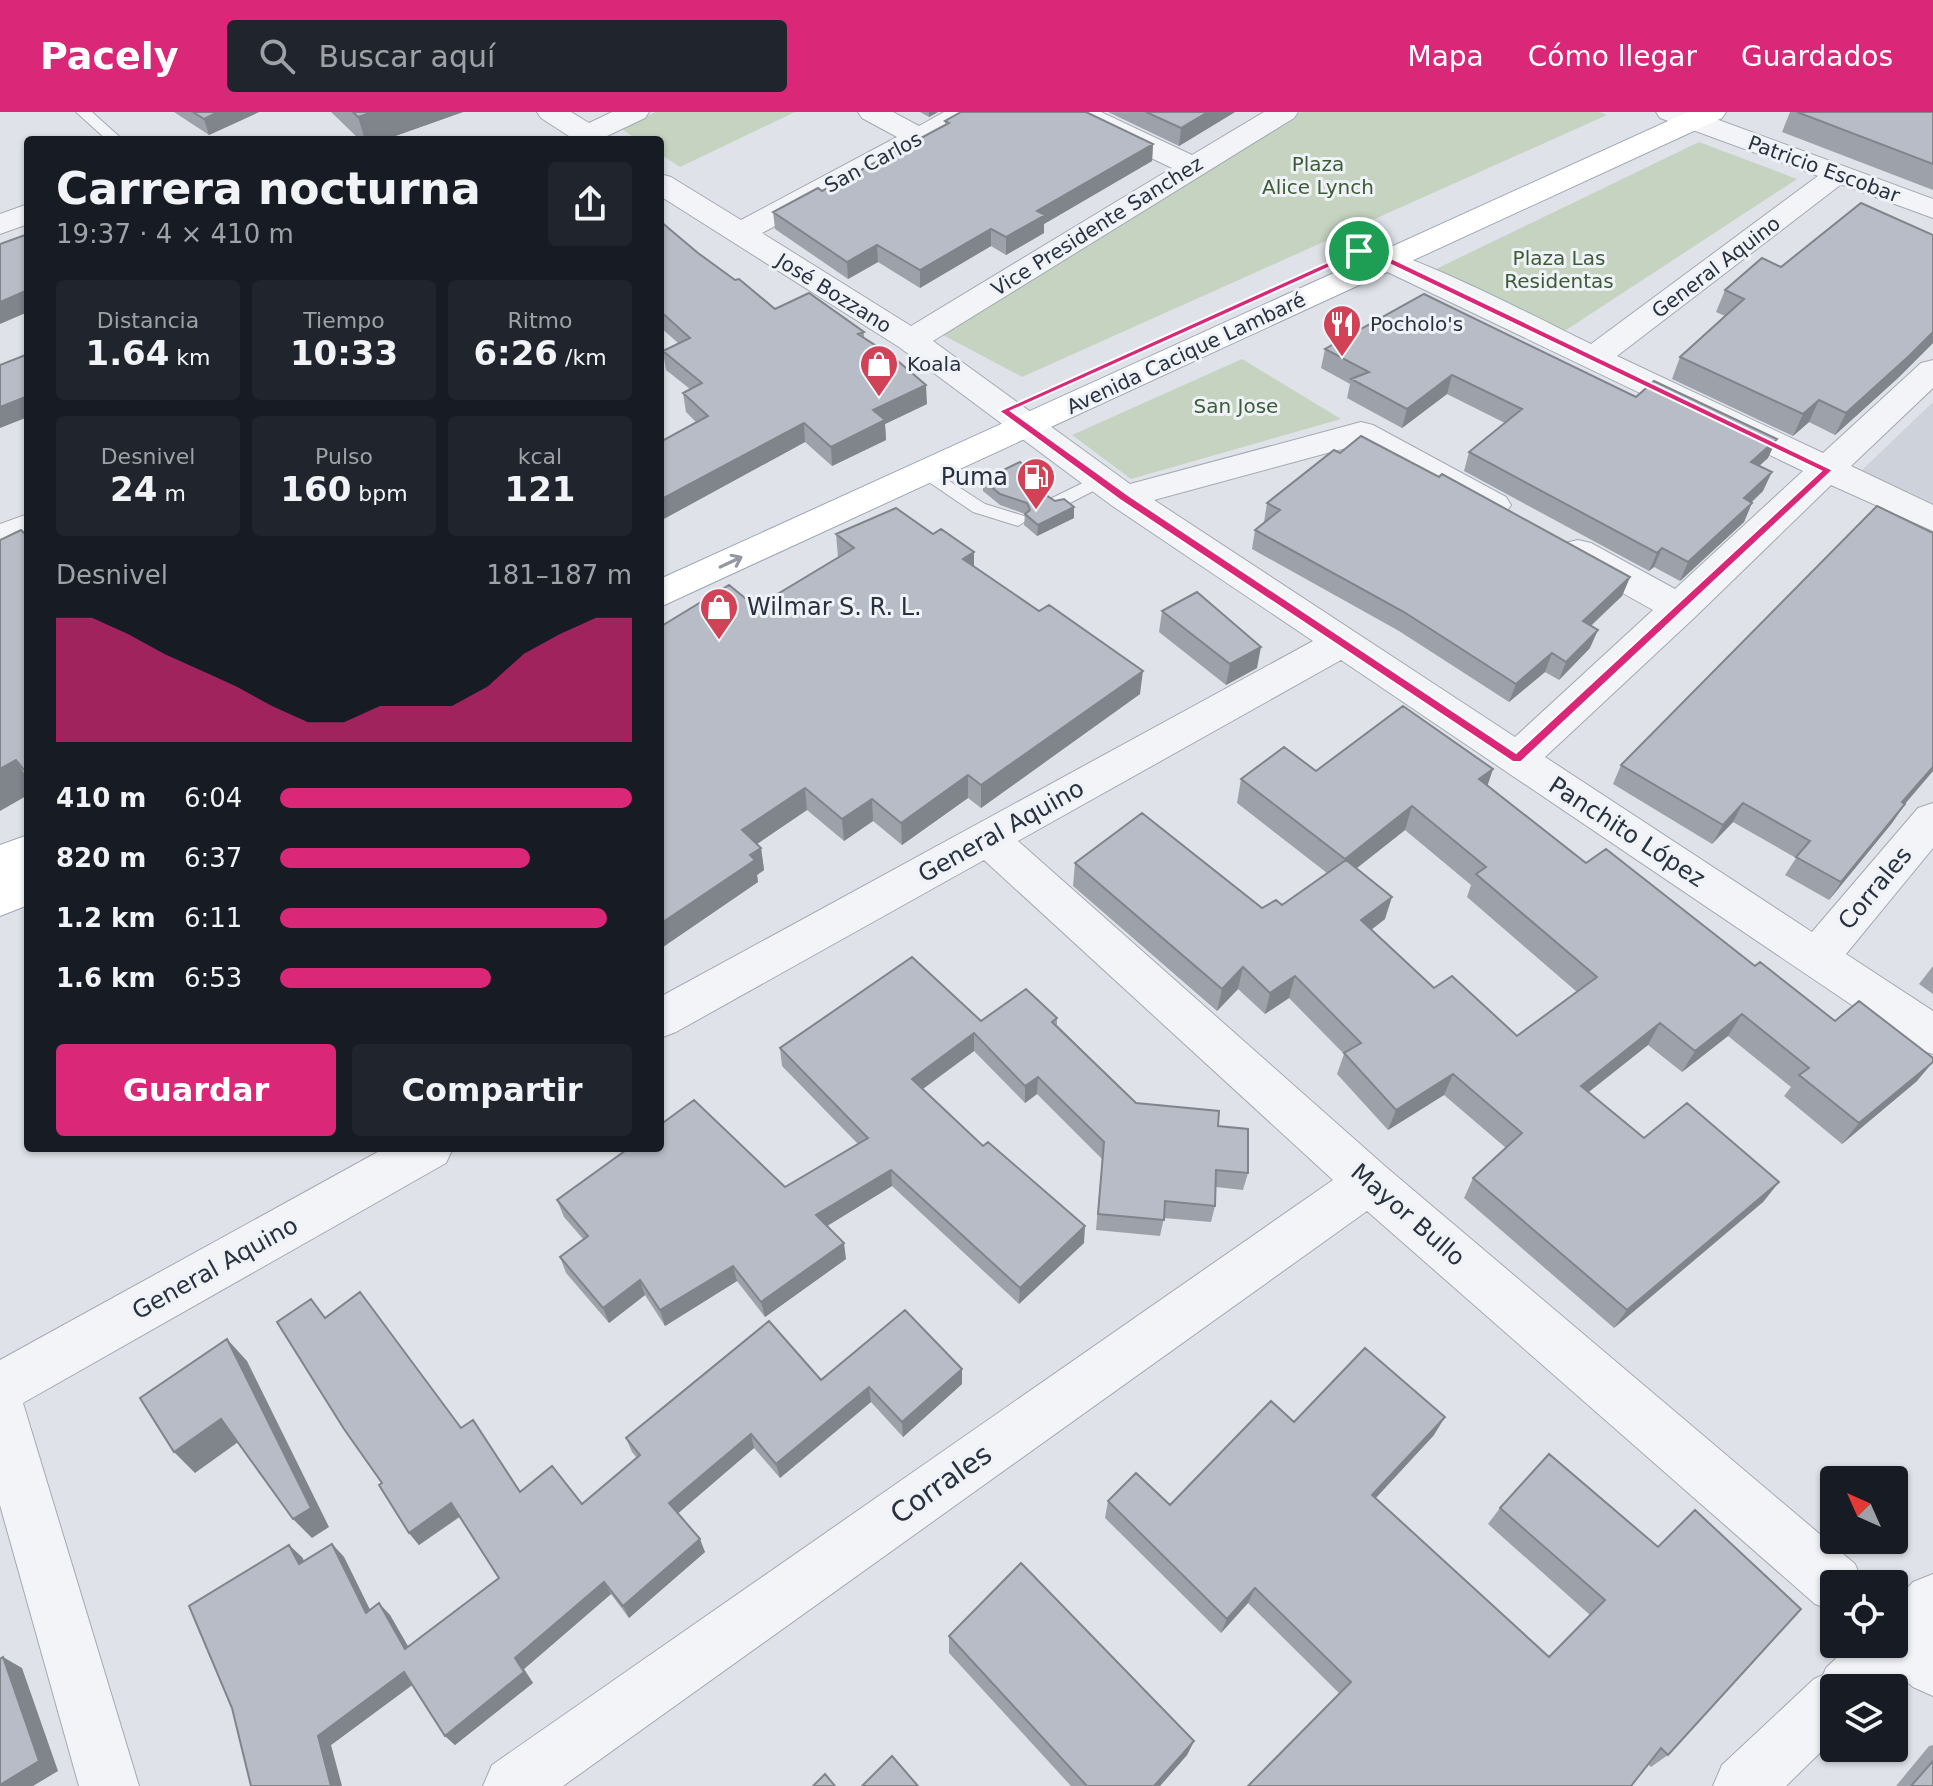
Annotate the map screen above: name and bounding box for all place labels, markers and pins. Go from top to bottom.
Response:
pin [1325,217,1393,285]
restaurant icon: Pocholo's [1321,303,1363,358]
place label: Pocholo's [1370,312,1463,336]
shop icon: Koala [858,343,900,398]
place label: Koala [907,352,961,376]
fuel station icon: Puma [1015,456,1057,511]
place label: Puma [941,463,1008,491]
shop icon: Wilmar S. R. L. [698,586,740,641]
place label: Wilmar S. R. L. [747,593,922,621]

